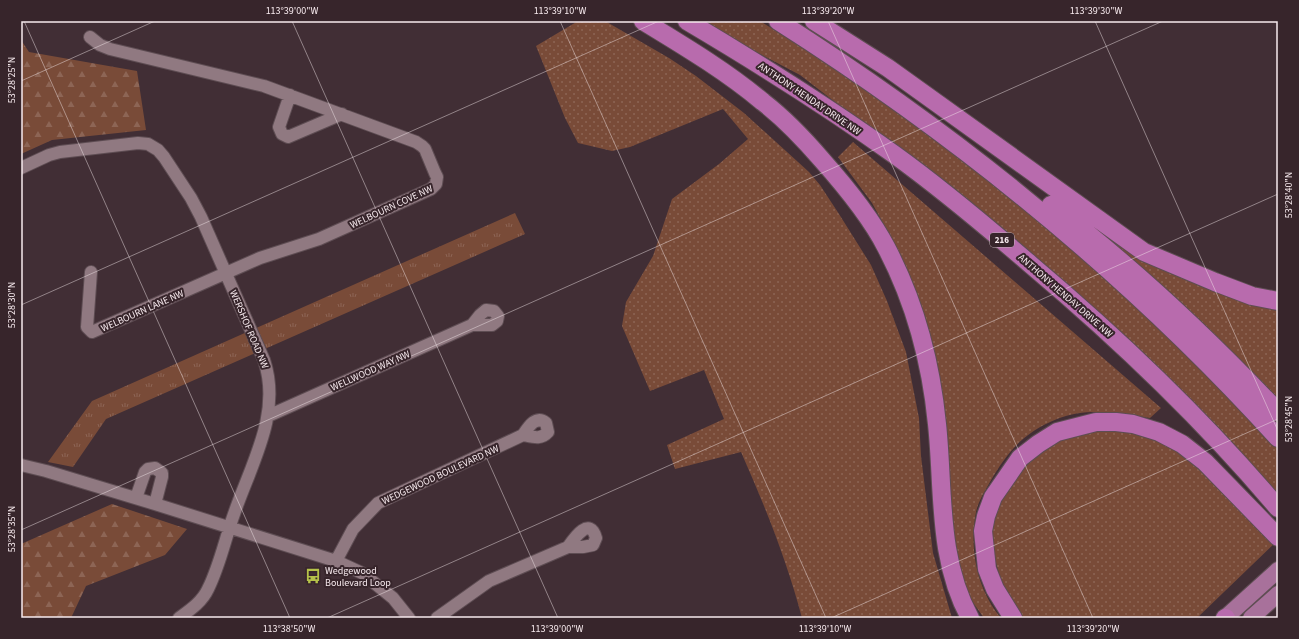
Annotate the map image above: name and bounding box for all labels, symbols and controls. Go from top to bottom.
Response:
text: 113°39'00"W [266,4,318,18]
text: 113°39'10"W [534,4,586,18]
text: 113°39'20"W [802,4,854,18]
text: 113°39'30"W [1070,4,1122,18]
text: 53°28'25"N [5,57,19,103]
street label: ANTHONY HENDAY DRIVE NW [755,59,864,139]
text: 53°28'40"N [1282,172,1296,218]
street label: WELBOURN COVE NW [348,182,435,232]
road number: 216 [990,233,1014,247]
street label: ANTHONY HENDAY DRIVE NW [1015,251,1116,341]
text: 53°28'30"N [5,282,19,328]
street label: WELBOURN LANE NW [99,286,186,336]
street label: WERSHOF ROAD NW [226,288,272,371]
street label: WELLWOOD WAY NW [328,347,413,395]
text: 53°28'45"N [1282,396,1296,442]
street label: WEDGEWOOD BOULEVARD NW [380,442,501,508]
text: 53°28'35"N [5,506,19,552]
place label: Wedgewood Boulevard Loop [325,564,391,590]
bus stop icon: Wedgewood Boulevard Loop [304,567,322,585]
text: 113°38'50"W [263,622,315,636]
text: 113°39'00"W [531,622,583,636]
text: 113°39'10"W [799,622,851,636]
text: 113°39'20"W [1067,622,1119,636]

